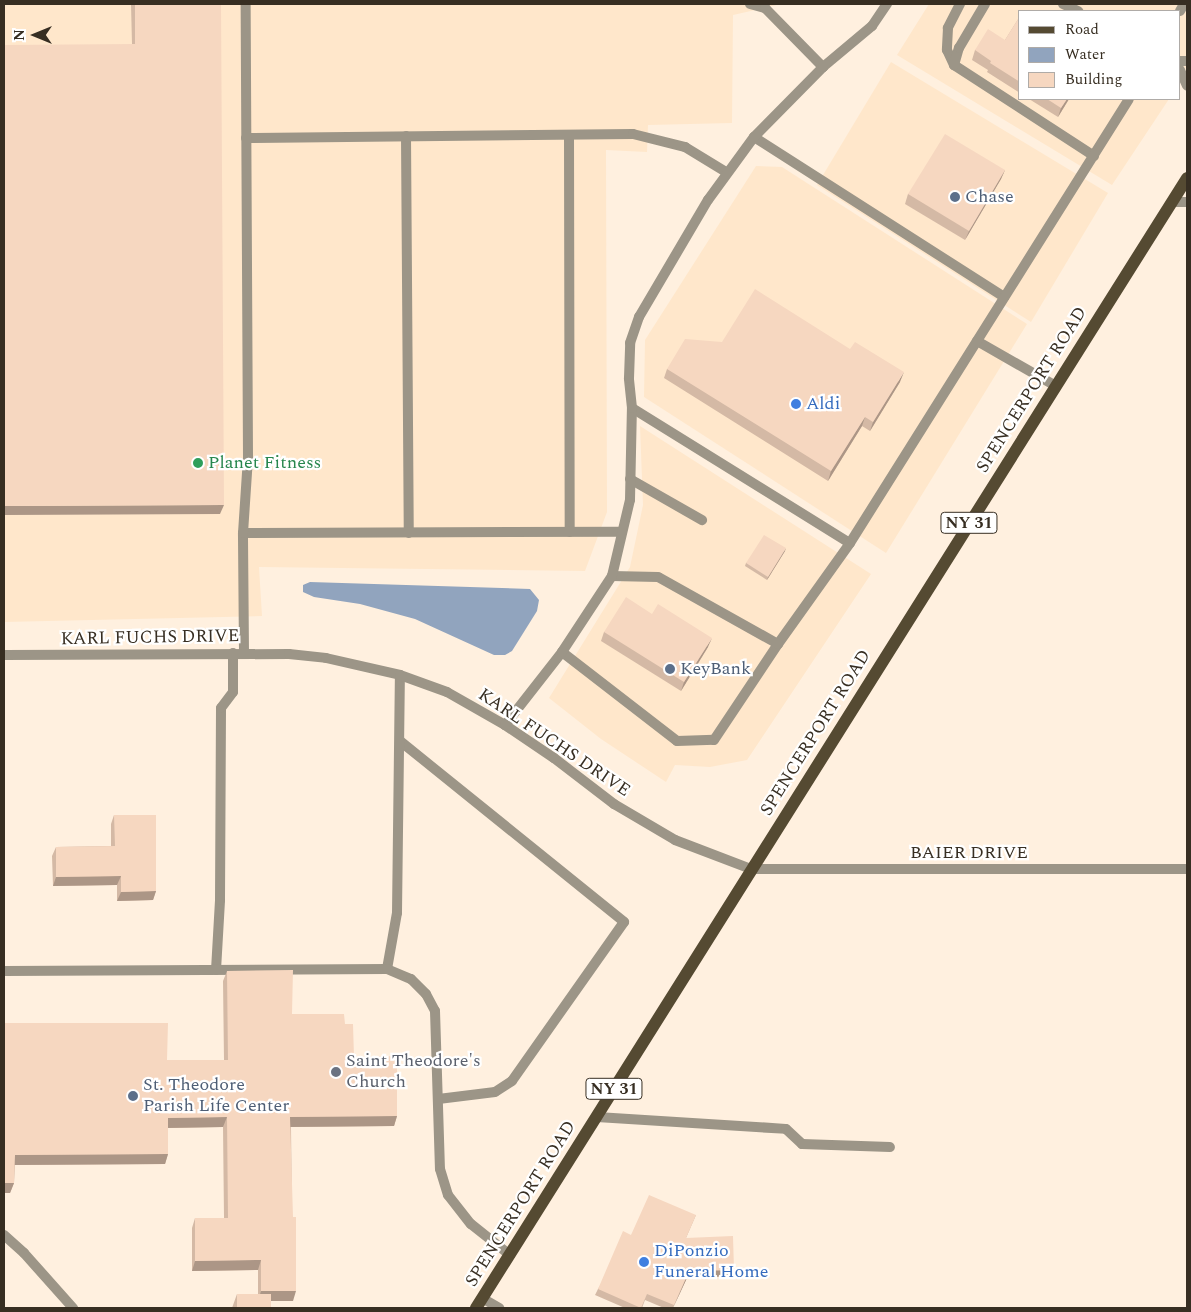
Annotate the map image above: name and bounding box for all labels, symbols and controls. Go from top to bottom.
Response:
north arrow [10,10,60,60]
legend [1018,10,1181,100]
text: Road [1065,18,1099,41]
text: N [9,29,30,41]
text: Water [1065,43,1105,66]
text: Building [1065,68,1122,91]
place label: Chase [965,186,1014,208]
marker: Chase [949,191,961,203]
street label: SPENCERPORT ROAD [972,303,1092,477]
place label: Aldi [806,393,840,415]
marker: Aldi [790,398,802,410]
place label: Planet Fitness [208,452,321,474]
marker: Planet Fitness [192,457,204,469]
road number: NY 31 [940,509,998,536]
street label: KARL FUCHS DRIVE [60,626,240,650]
street label: SPENCERPORT ROAD [756,646,876,820]
place label: KeyBank [680,658,751,680]
marker: KeyBank [664,663,676,675]
street label: KARL FUCHS DRIVE [474,684,634,802]
street label: BAIER DRIVE [910,842,1028,864]
place label: Saint Theodore's Church [346,1051,481,1094]
marker: Saint Theodore's Church [330,1066,342,1078]
place label: St. Theodore Parish Life Center [143,1075,289,1118]
road number: NY 31 [585,1076,643,1102]
marker: St. Theodore Parish Life Center [127,1090,139,1102]
street label: SPENCERPORT ROAD [461,1117,581,1291]
place label: DiPonzio Funeral Home [654,1241,768,1284]
marker: DiPonzio Funeral Home [638,1256,650,1268]

